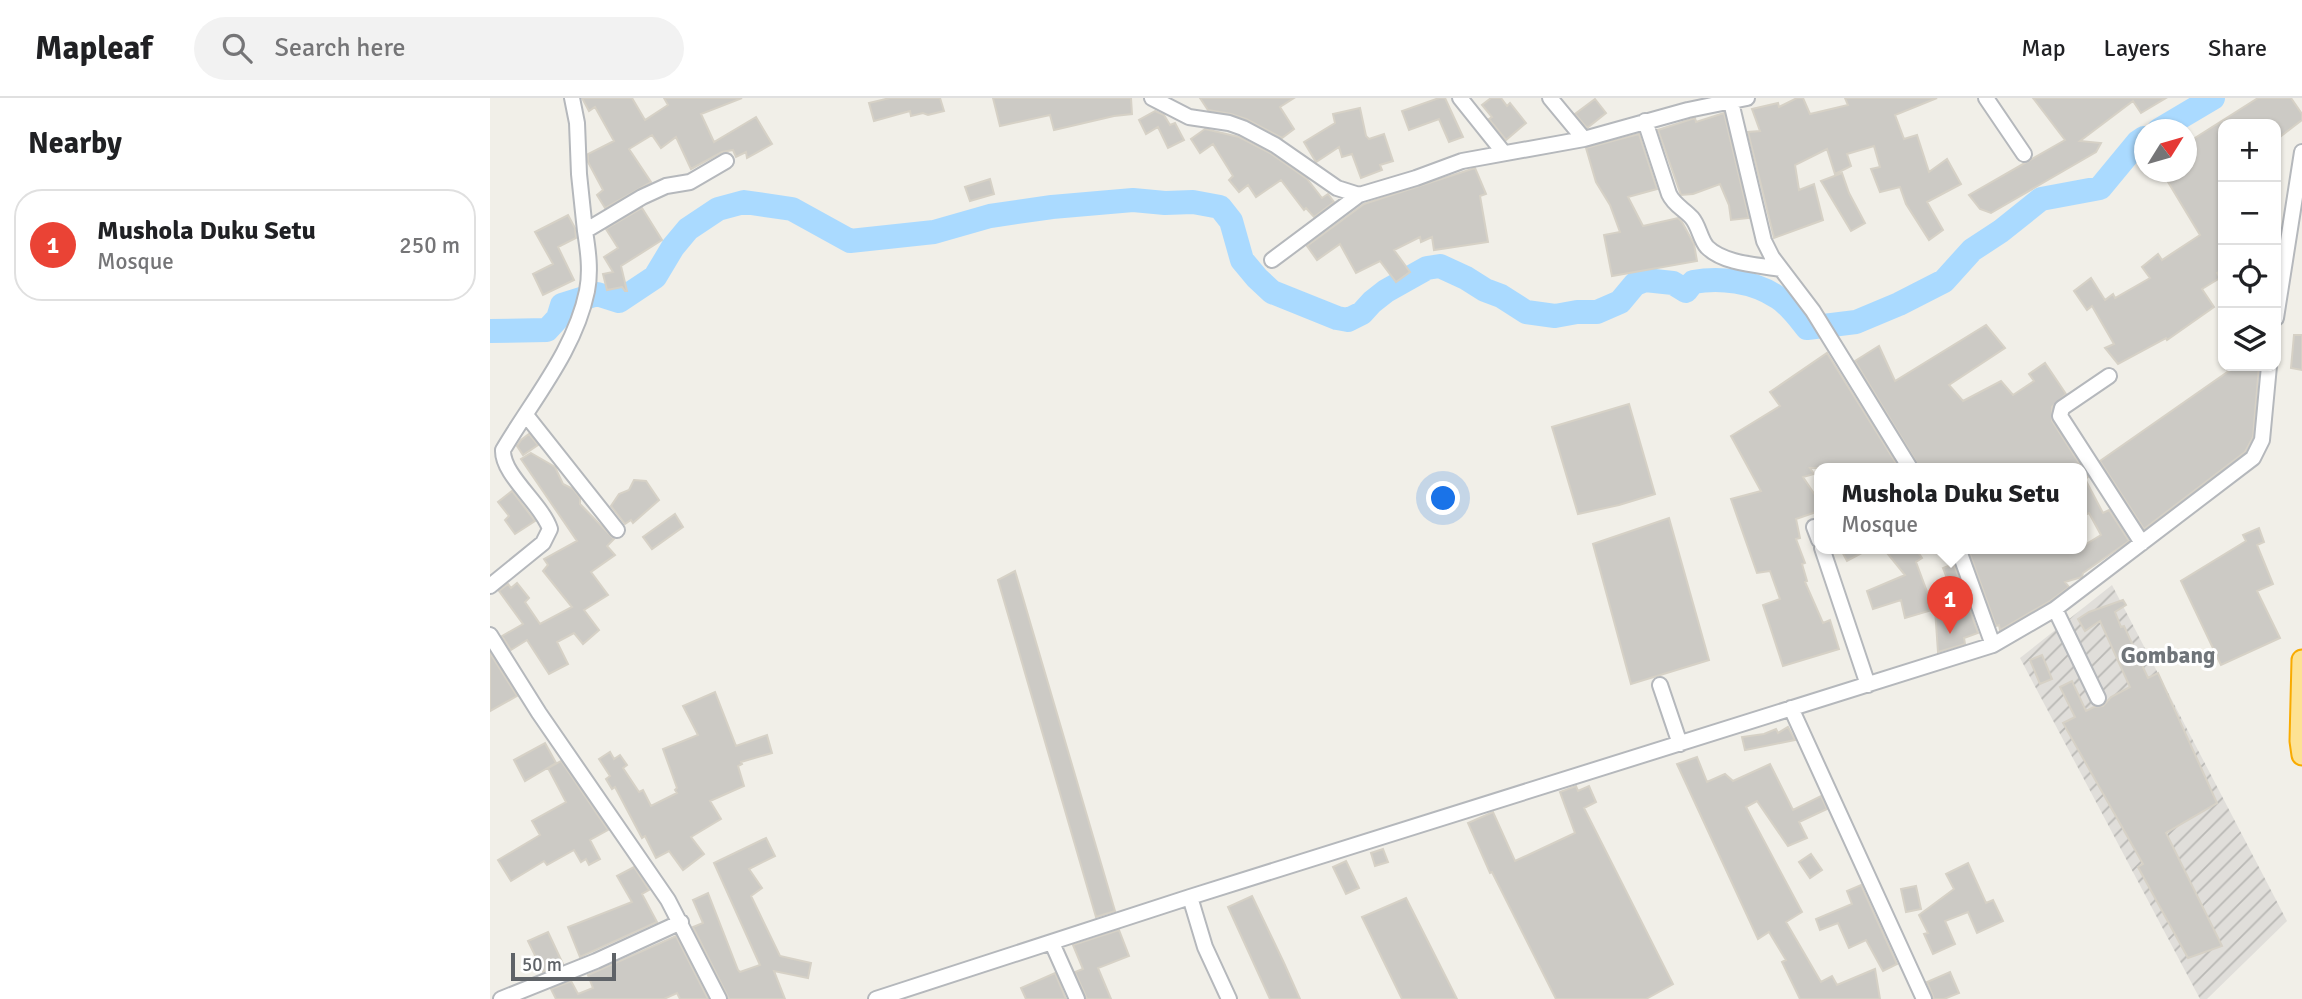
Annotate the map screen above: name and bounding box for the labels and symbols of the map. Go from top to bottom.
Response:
north arrow [2134,119,2197,182]
your location [1426,481,1460,515]
pin: 1 [1927,576,1973,634]
district label: Gombang [2121,641,2215,670]
scale bar [511,950,616,982]

